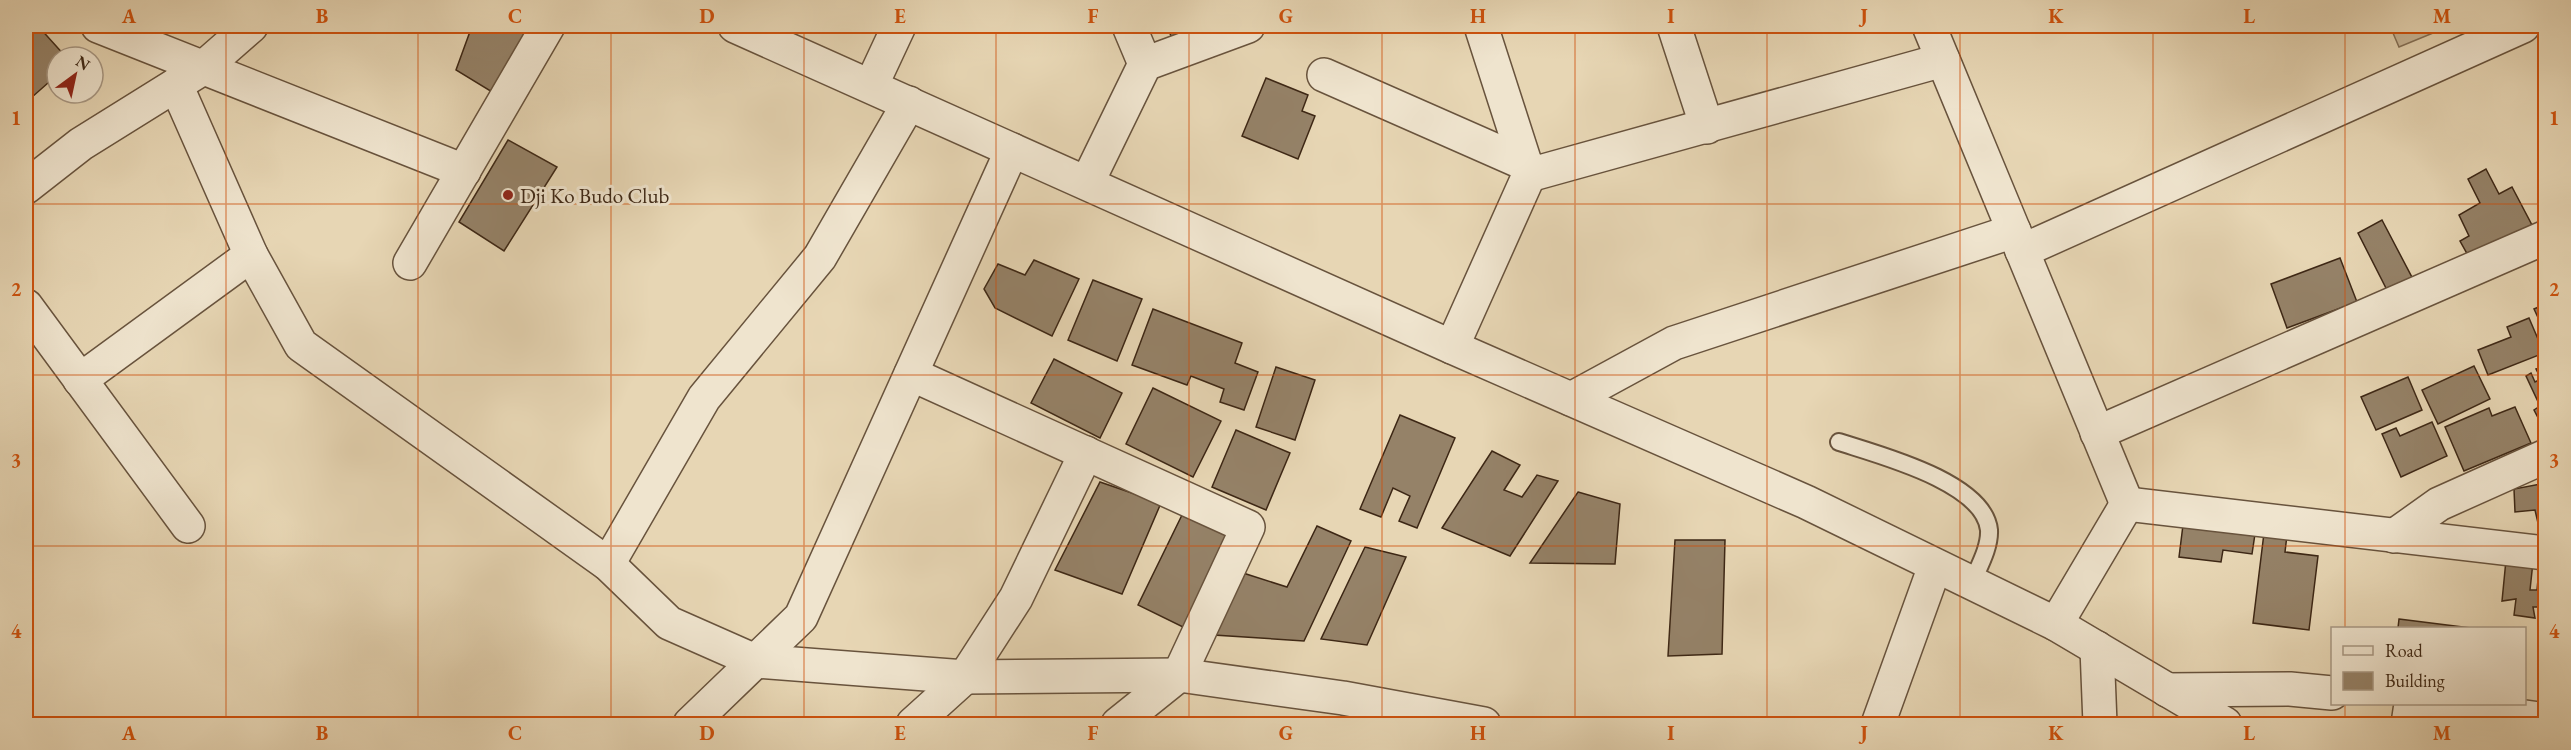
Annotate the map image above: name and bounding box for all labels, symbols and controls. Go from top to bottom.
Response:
text: A [121,3,137,29]
text: B [316,3,328,29]
text: C [508,3,522,29]
text: D [699,3,715,29]
text: E [894,3,906,29]
text: F [1088,3,1099,29]
text: G [1279,3,1293,29]
text: H [1470,3,1486,29]
text: I [1667,3,1675,29]
text: J [1858,3,1868,29]
text: K [2048,3,2064,29]
text: L [2243,3,2255,29]
text: M [2433,3,2451,29]
north arrow [45,45,105,105]
text: N [72,51,94,75]
text: 1 [11,105,21,131]
text: 1 [2549,105,2559,131]
place label: Dji Ko Budo Club [520,182,669,209]
marker: Dji Ko Budo Club [501,188,515,202]
text: 2 [11,276,22,302]
text: 2 [2549,276,2560,302]
text: 3 [11,447,21,473]
text: 3 [2549,447,2559,473]
text: 4 [11,618,22,644]
text: 4 [2549,618,2560,644]
legend [2331,627,2526,705]
text: Road [2385,639,2424,662]
text: Building [2385,669,2445,692]
text: A [121,720,137,746]
text: B [316,720,328,746]
text: C [508,720,522,746]
text: D [699,720,715,746]
text: E [894,720,906,746]
text: F [1088,720,1099,746]
text: G [1279,720,1293,746]
text: H [1470,720,1486,746]
text: I [1667,720,1675,746]
text: J [1858,720,1868,746]
text: K [2048,720,2064,746]
text: L [2243,720,2255,746]
text: M [2433,720,2451,746]

